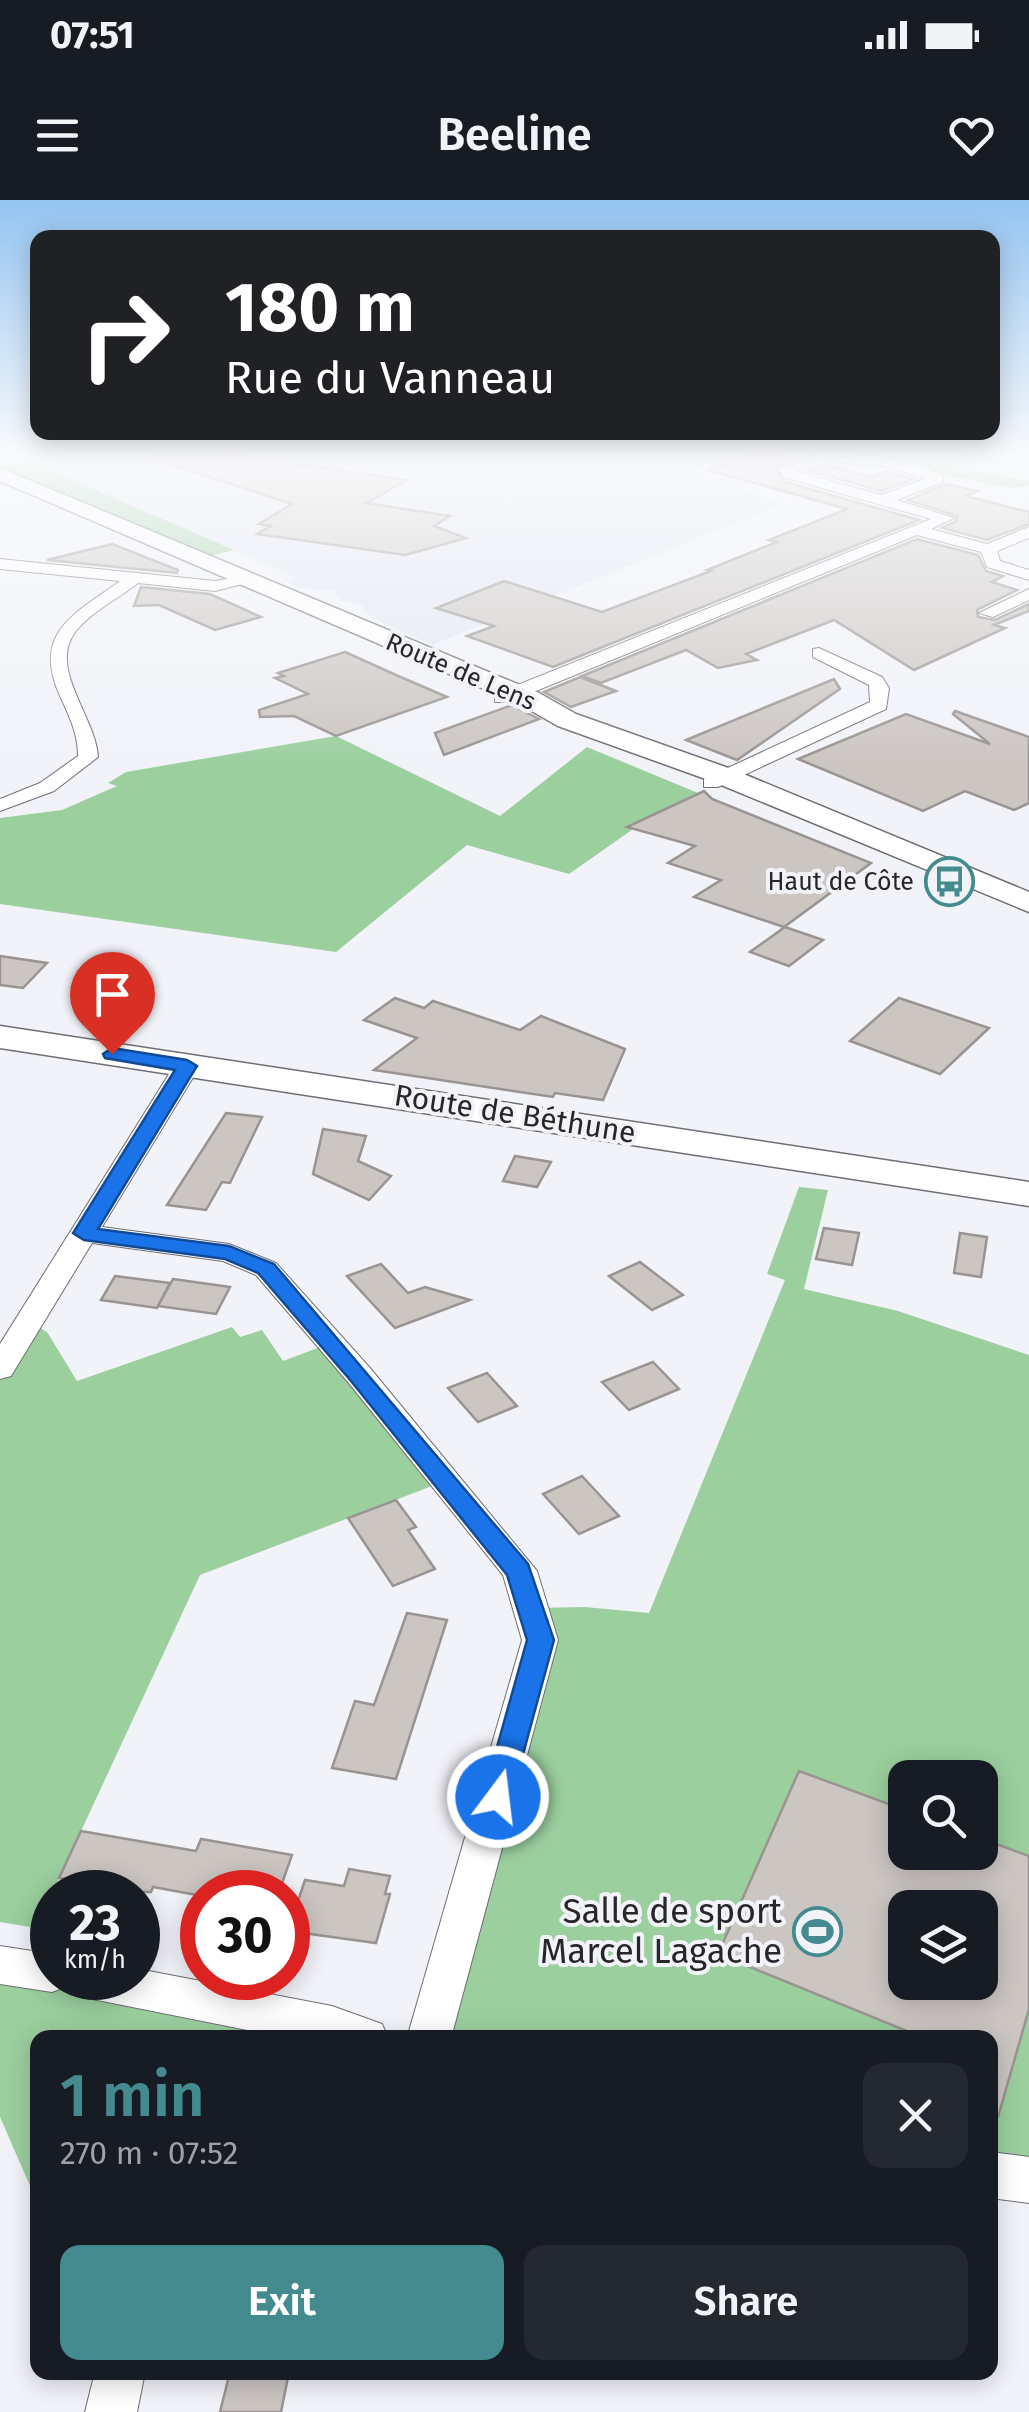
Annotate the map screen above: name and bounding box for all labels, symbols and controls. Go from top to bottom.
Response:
text: 07:51 [50,12,135,58]
icon: menu [30,108,85,163]
text: Beeline [437,108,592,162]
icon: heart [944,108,999,163]
text: 180 m [225,266,415,350]
icon: right [60,270,190,400]
text: Rue du Vanneau [225,351,555,405]
street label: Route de Lens [381,627,540,717]
bus stop icon: Haut de Côte [923,855,975,907]
place label: Haut de Côte [768,867,914,897]
pin [70,952,155,1055]
icon: arrive [85,967,140,1022]
street label: Route de Béthune [392,1077,638,1151]
position arrow [446,1745,550,1849]
map controls [888,1760,998,2000]
button: search [888,1760,998,1870]
speed limit sign: 30 [180,1870,310,2000]
place label: Salle de sport Marcel Lagache [540,1890,782,1972]
button: layers [888,1890,998,2000]
text: 23 [69,1893,121,1953]
sports icon: Salle de sport Marcel Lagache [791,1905,843,1957]
text: km/h [64,1945,126,1975]
text: 1 min [60,2060,205,2132]
button: close [863,2063,968,2168]
text: 270 m · 07:52 [60,2134,238,2172]
button: Exit [60,2245,504,2360]
button: Share [524,2245,968,2360]

